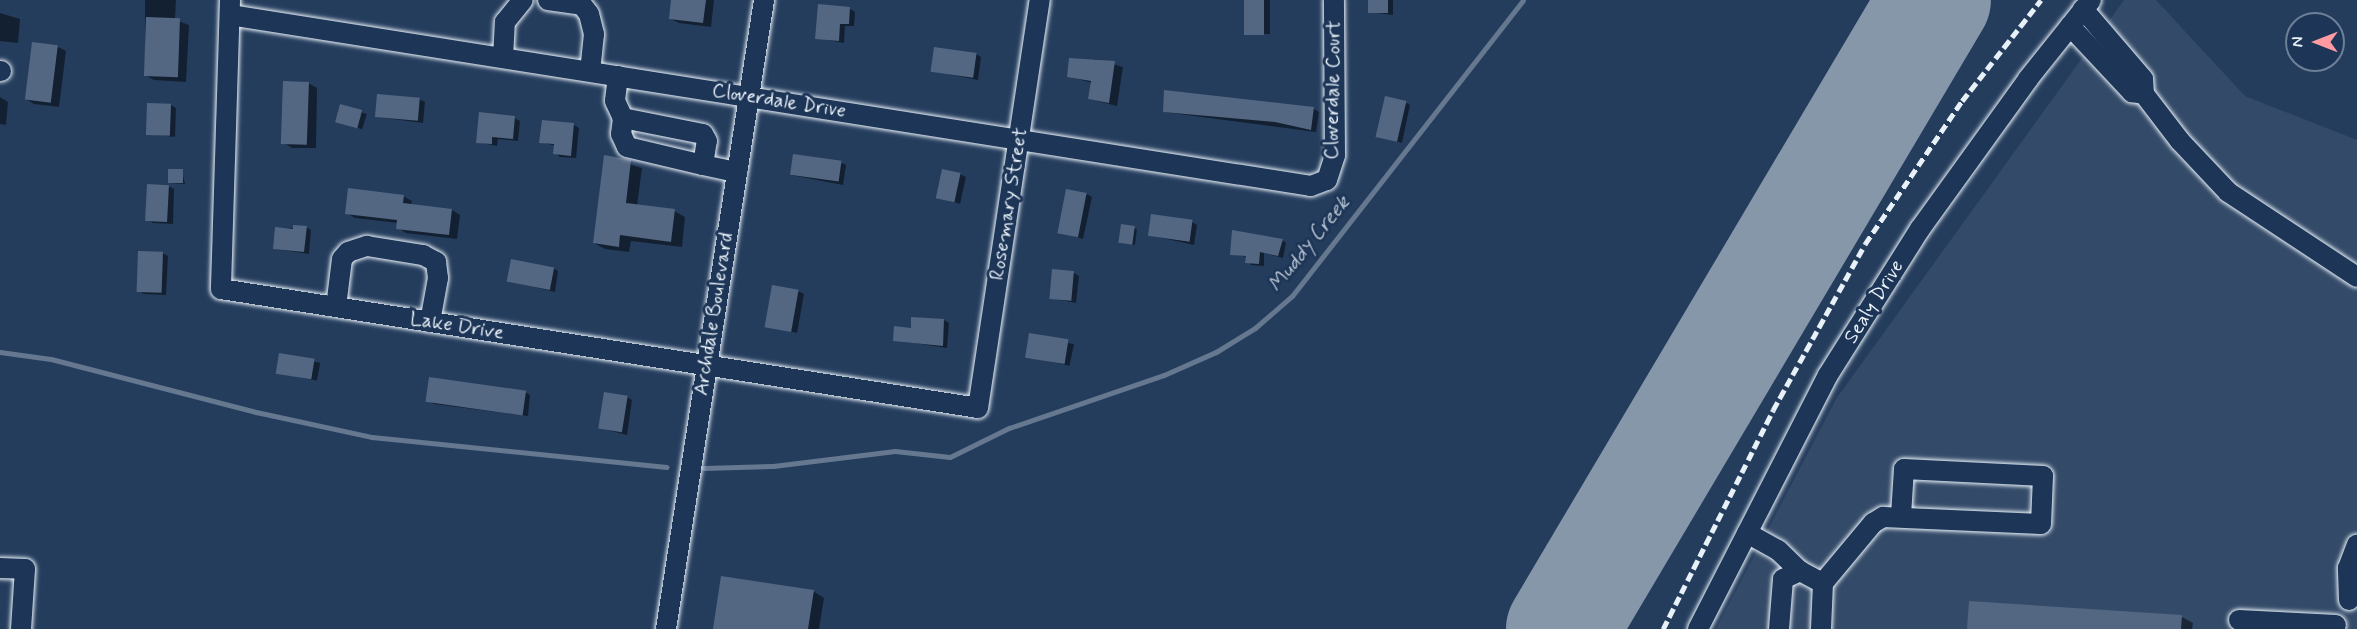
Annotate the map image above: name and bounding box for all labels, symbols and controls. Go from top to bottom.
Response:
north arrow [2285,12,2345,72]
street label: Cloverdale Court [1320,20,1346,160]
text: N [2288,37,2309,47]
street label: Cloverdale Drive [710,79,848,123]
street label: Rosemary Street [985,126,1033,282]
water label: Muddy Creek [1262,190,1356,298]
street label: Archdale Boulevard [690,233,738,395]
street label: Sealy Drive [1839,256,1909,348]
street label: Lake Drive [410,307,504,345]

